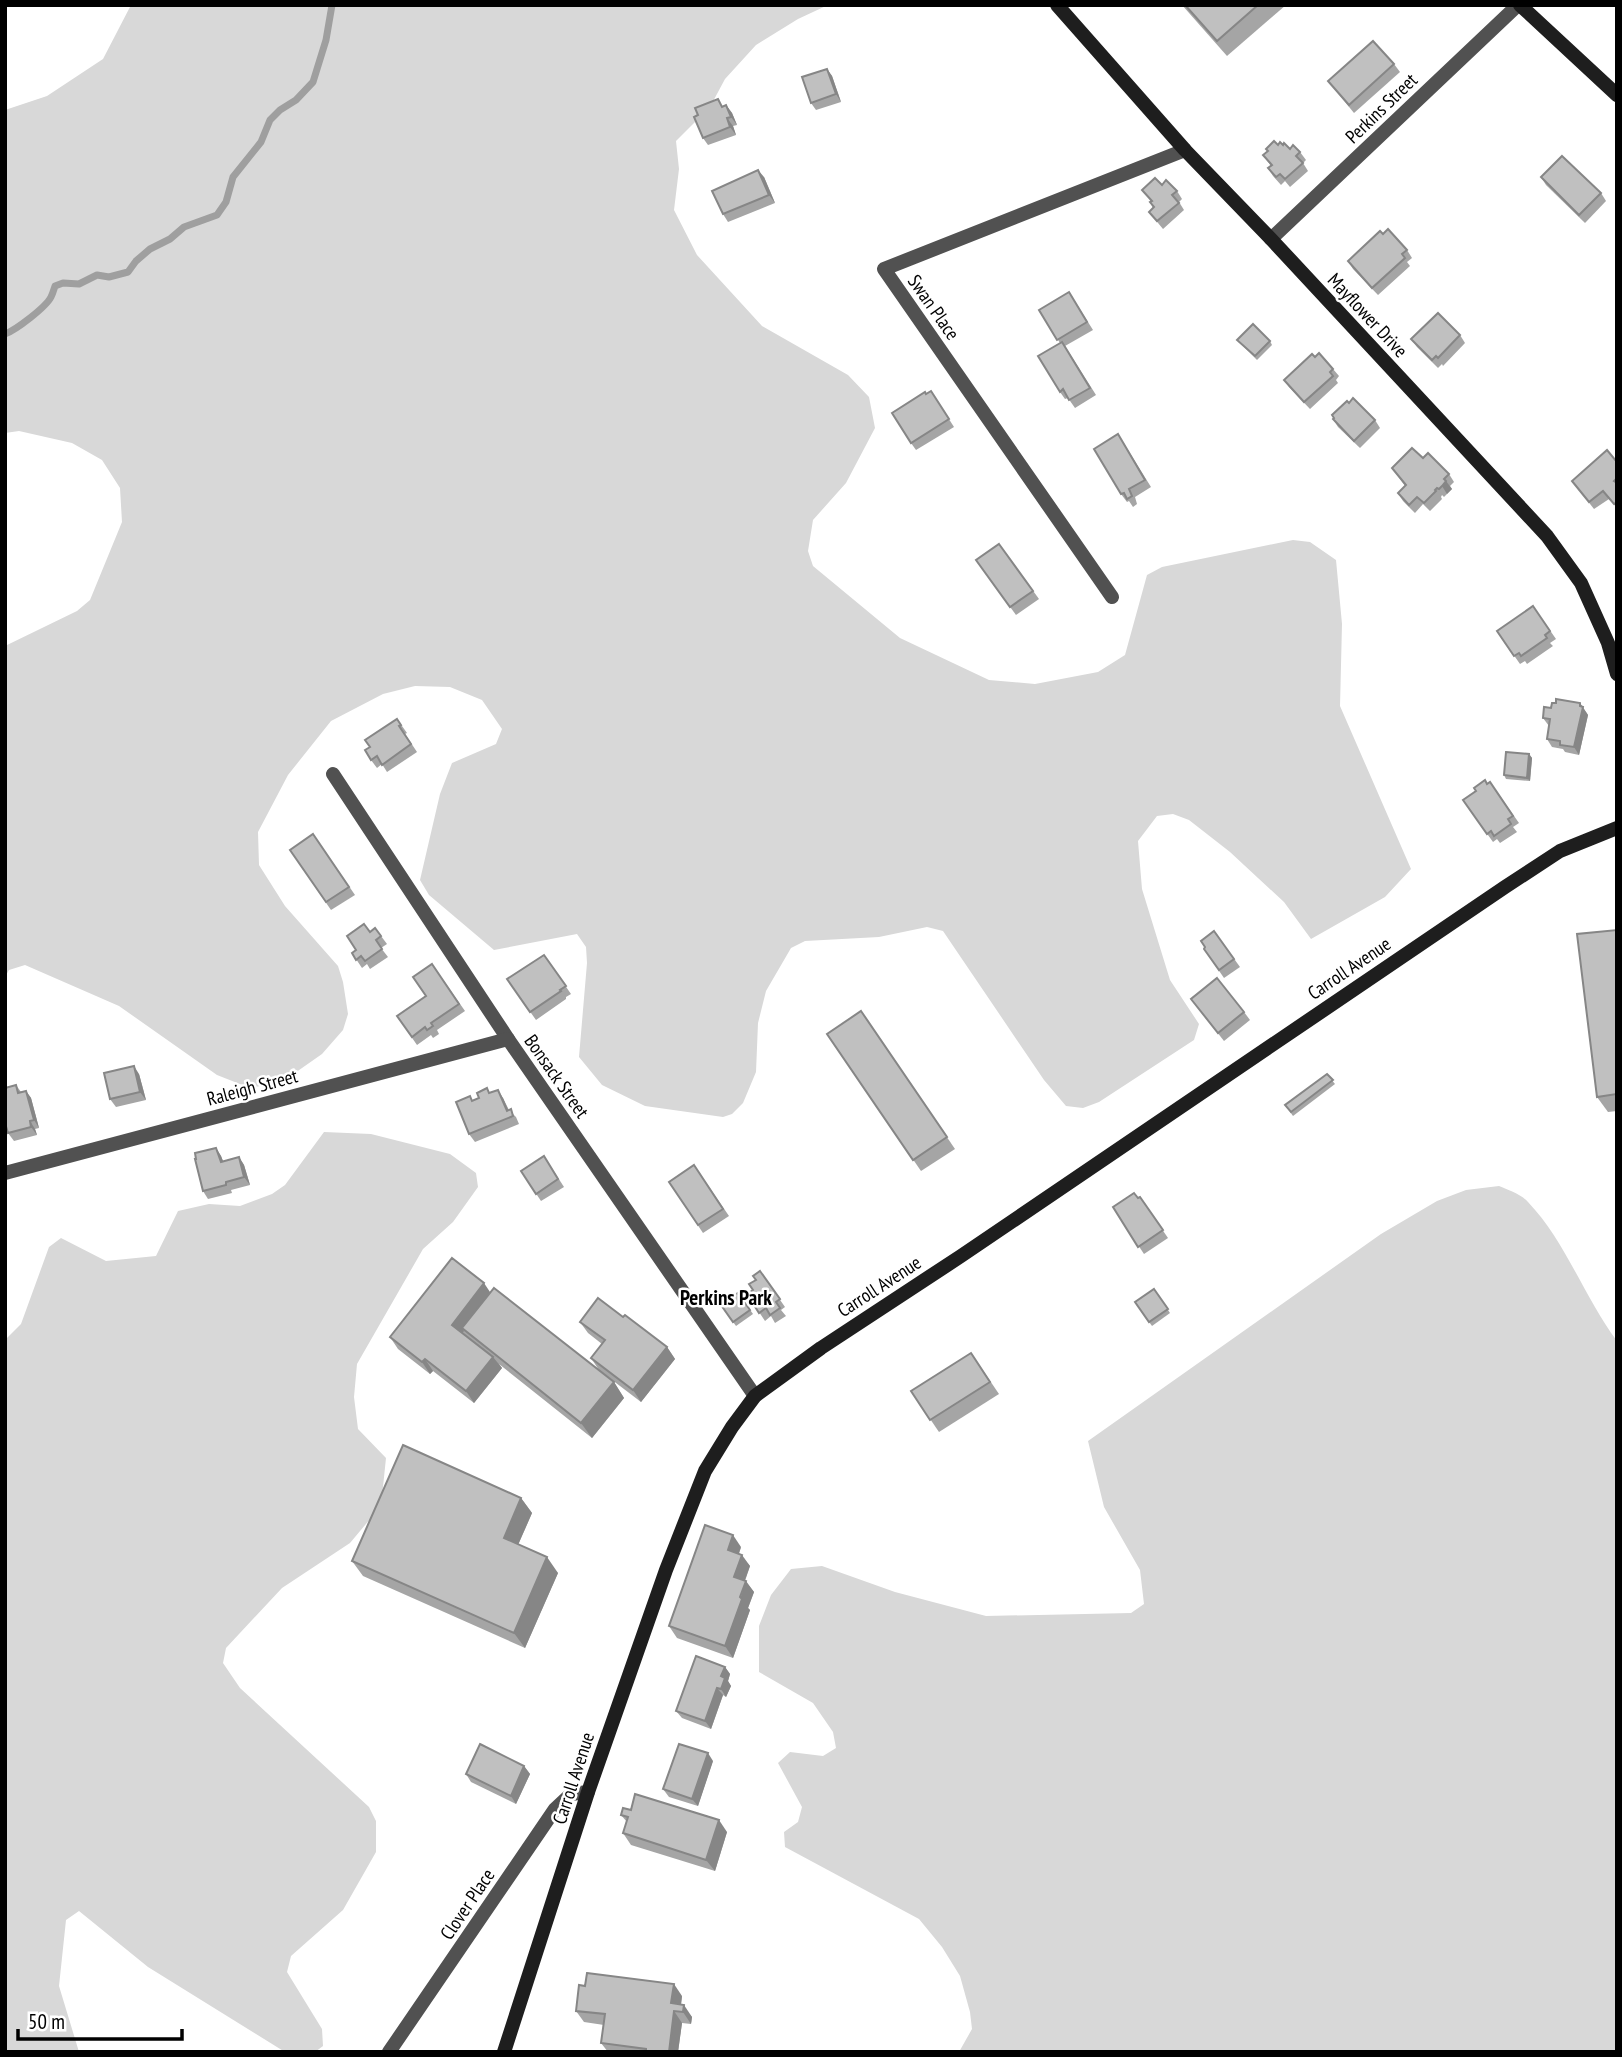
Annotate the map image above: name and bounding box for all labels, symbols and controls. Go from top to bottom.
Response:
street label: Perkins Street [1340,67,1423,148]
street label: Mayflower Drive [1323,268,1413,362]
street label: Swan Place [903,270,965,344]
street label: Carroll Avenue [1303,931,1395,1005]
street label: Bonsack Street [519,1030,595,1123]
street label: Raleigh Street [204,1063,301,1111]
street label: Carroll Avenue [833,1250,926,1322]
district label: Perkins Park [680,1284,772,1311]
street label: Carroll Avenue [547,1729,599,1827]
street label: Clover Place [435,1864,500,1944]
scale bar [18,1997,182,2041]
text: 50 m [28,2008,65,2035]

